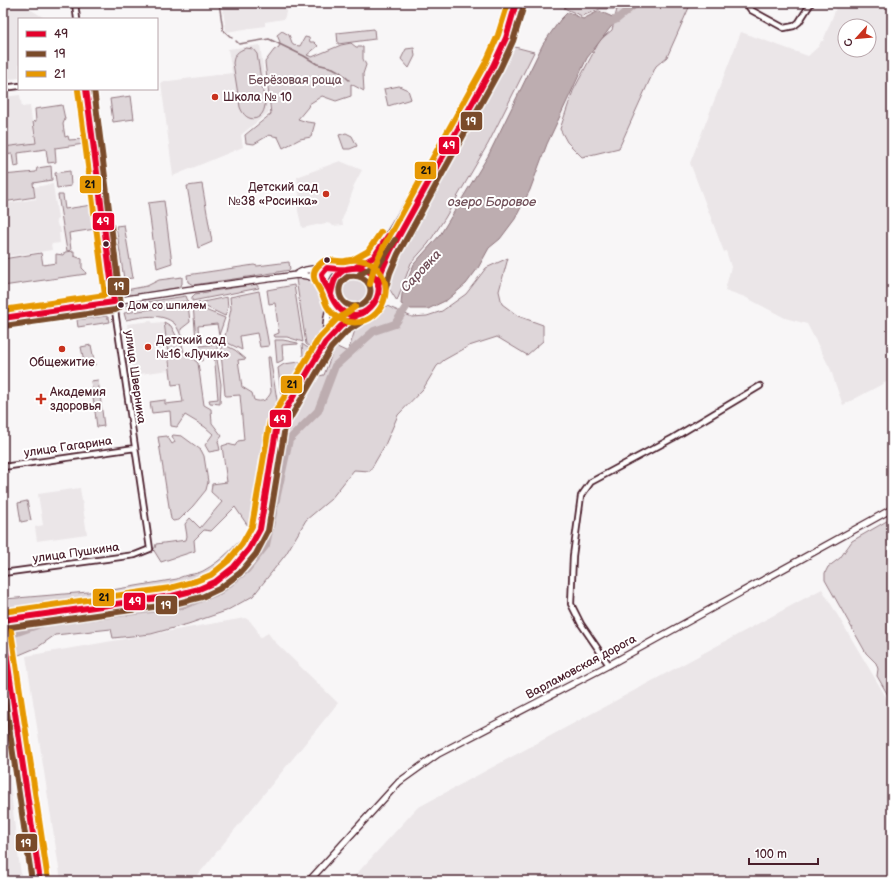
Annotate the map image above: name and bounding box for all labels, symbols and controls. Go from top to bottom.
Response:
legend [18,18,158,90]
north arrow [837,18,877,58]
text: 49 [54,27,68,42]
text: С [841,36,856,49]
text: 19 [54,47,66,62]
text: 21 [54,67,66,82]
park label: Берёзовая роща [248,73,342,88]
place label: Школа № 10 [223,90,292,105]
marker: Школа № 10 [210,92,220,102]
line badge: 19 [460,111,483,131]
text: 19 [465,115,477,128]
line badge: 49 [438,136,460,155]
text: 49 [443,139,455,152]
line badge: 21 [414,161,437,180]
text: 21 [421,164,432,177]
line badge: 21 [79,175,102,194]
text: 21 [85,178,96,191]
place label: Детский сад №38 «Росинка» [228,180,319,209]
marker: Детский сад №38 «Росинка» [321,189,331,199]
water label: озеро Боровое [448,194,537,210]
line badge: 49 [92,212,115,231]
text: 49 [97,215,109,228]
unlabelled marker [101,239,111,249]
water label: Саровка [397,246,445,295]
unlabelled marker [322,255,332,265]
line badge: 19 [107,277,130,296]
text: 19 [113,280,125,293]
place label: Дом со шпилем [128,299,206,312]
marker: Дом со шпилем [116,300,126,310]
street label: улица Шверника [121,329,149,425]
place label: Детский сад №16 «Лучик» [156,333,230,362]
marker: Детский сад №16 «Лучик» [143,342,153,352]
marker: Общежитие [57,344,67,354]
place label: Общежитие [29,355,95,370]
line badge: 21 [280,375,303,394]
text: 21 [287,378,298,391]
place label: Академия здоровья [49,385,106,414]
marker: Академия здоровья [35,393,47,405]
line badge: 49 [269,409,292,428]
text: 49 [274,413,286,426]
street label: улица Гагарина [23,433,113,461]
street label: улица Пушкина [32,540,120,566]
line badge: 21 [92,588,115,607]
text: 21 [99,591,110,604]
line badge: 49 [123,592,146,611]
text: 49 [129,595,141,608]
line badge: 19 [155,595,178,615]
text: 19 [160,599,172,612]
street label: Варламовская дорога [523,632,639,702]
line badge: 19 [15,833,38,852]
text: 19 [20,837,32,850]
scale bar [749,840,818,866]
text: 100 m [755,847,787,862]

